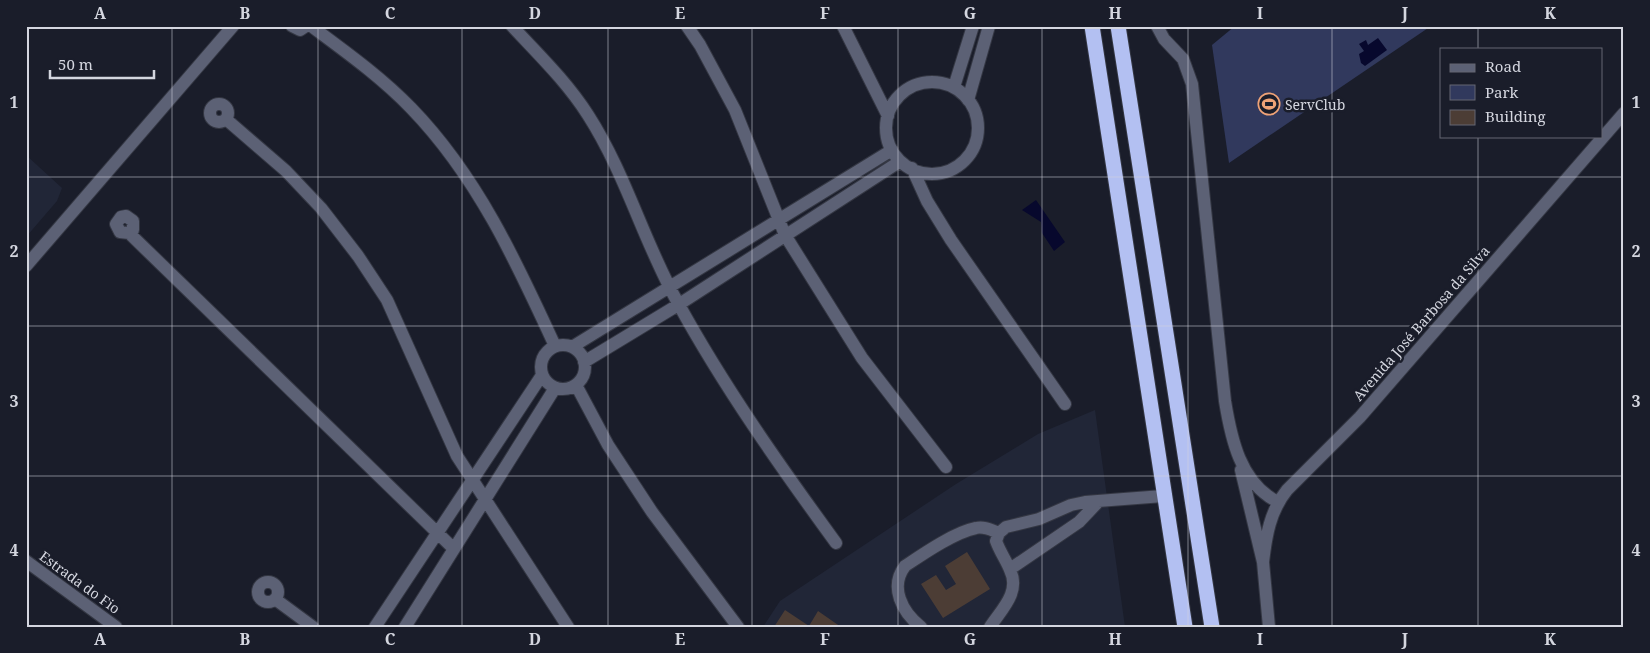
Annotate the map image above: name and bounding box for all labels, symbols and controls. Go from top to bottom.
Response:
text: A [94,2,107,24]
text: B [240,2,251,24]
text: C [385,2,396,24]
text: D [529,2,541,24]
text: E [675,2,685,24]
text: F [820,2,830,24]
text: G [964,2,976,24]
text: H [1108,2,1122,24]
text: I [1257,2,1263,24]
text: J [1401,2,1409,24]
text: K [1544,2,1556,24]
scale bar [50,48,154,80]
legend [1440,48,1602,138]
text: 50 m [58,54,93,74]
text: Road [1485,56,1521,76]
text: Park [1485,82,1519,102]
text: 1 [9,91,19,113]
text: 1 [1631,91,1641,113]
sports icon: ServClub [1257,92,1281,116]
place label: ServClub [1285,95,1345,114]
text: Building [1485,106,1546,126]
text: 2 [9,240,19,262]
text: 2 [1631,240,1641,262]
street label: Avenida José Barbosa da Silva [1348,241,1494,405]
text: 3 [9,390,19,412]
text: 3 [1631,390,1641,412]
text: 4 [9,539,19,561]
text: 4 [1631,539,1641,561]
street label: Estrada do Fio [36,546,124,618]
text: A [94,628,107,650]
text: B [240,628,251,650]
text: C [385,628,396,650]
text: D [529,628,541,650]
text: E [675,628,685,650]
text: F [820,628,830,650]
text: G [964,628,976,650]
text: H [1108,628,1122,650]
text: I [1257,628,1263,650]
text: J [1401,628,1409,650]
text: K [1544,628,1556,650]

